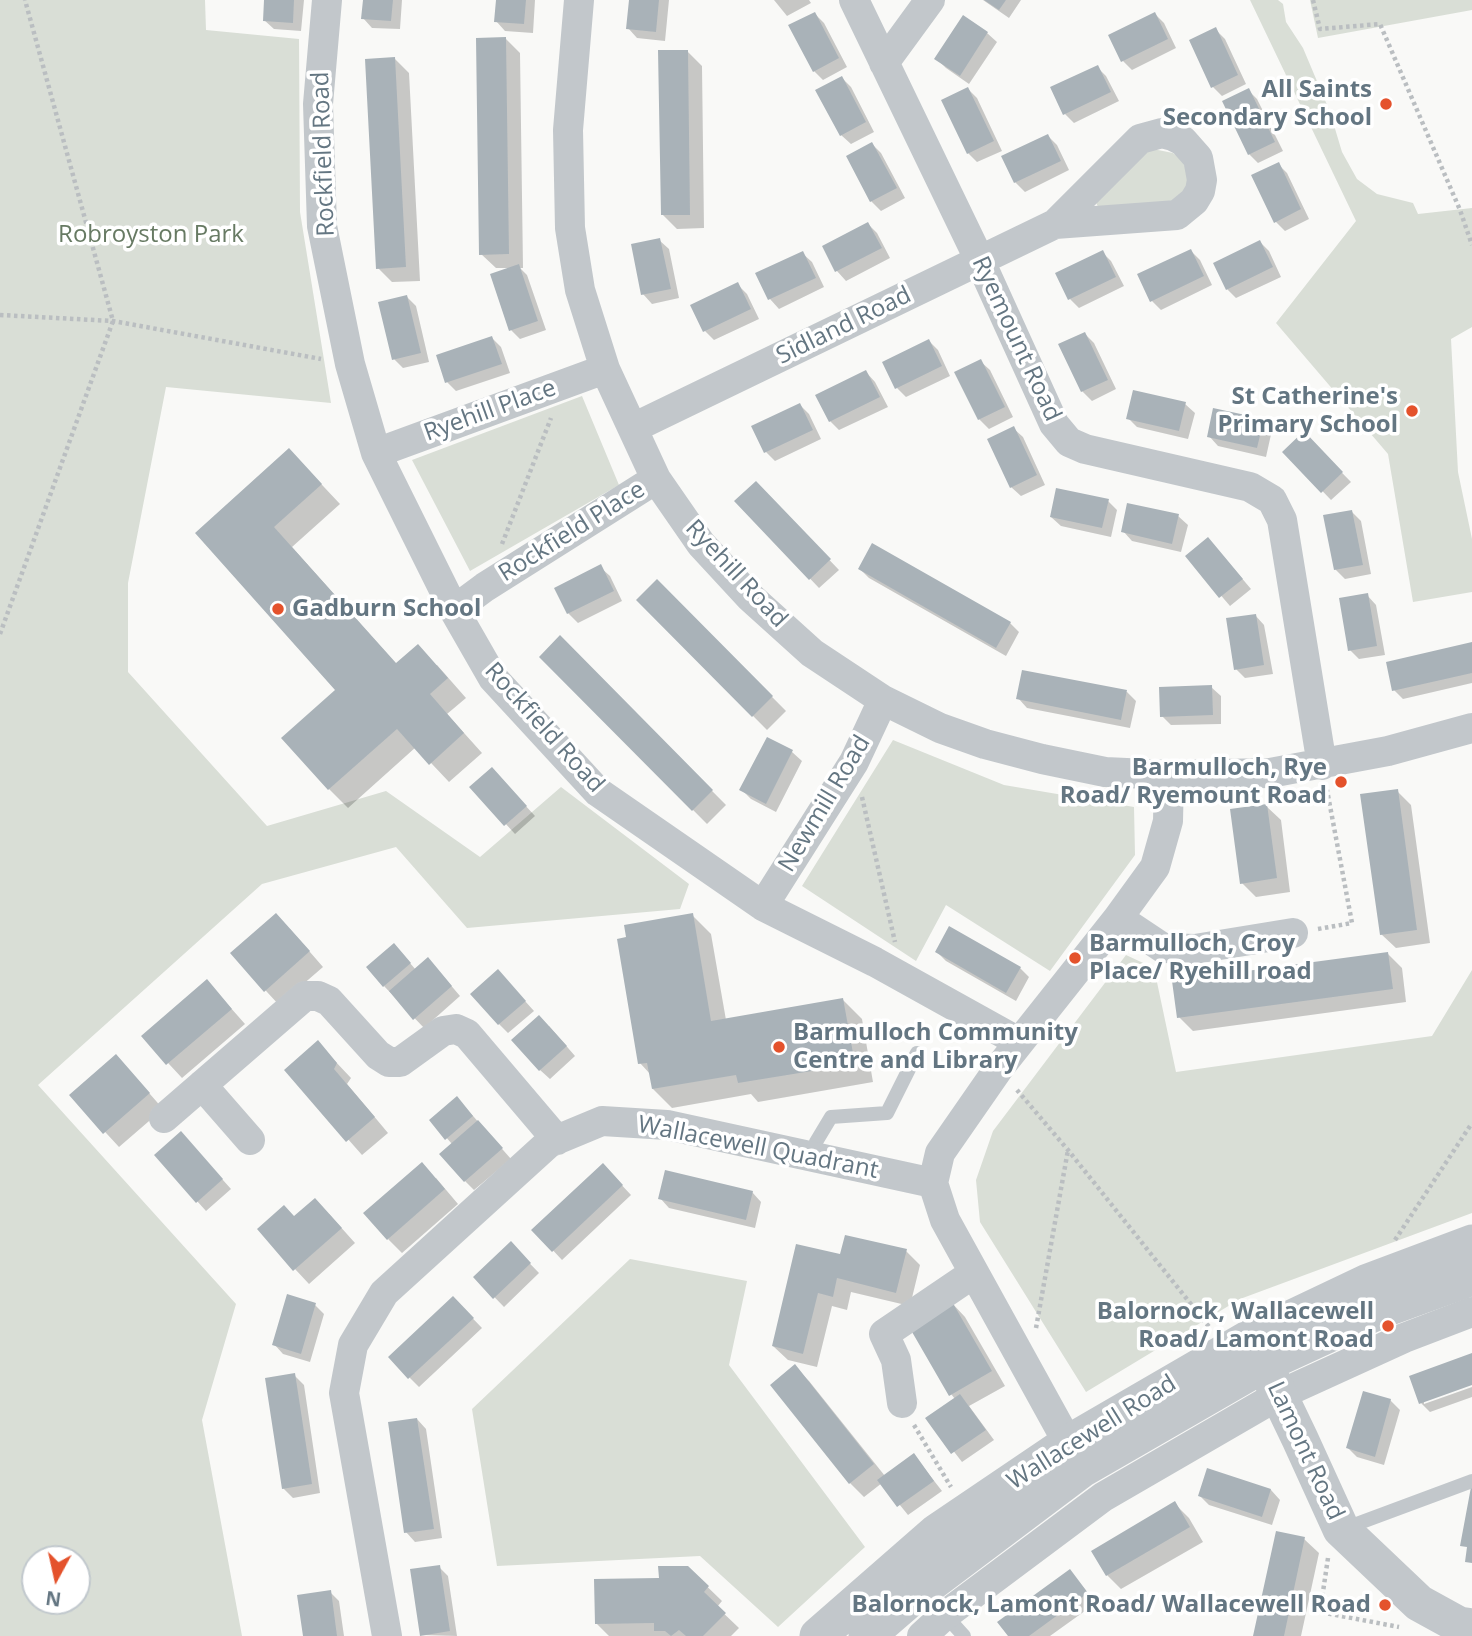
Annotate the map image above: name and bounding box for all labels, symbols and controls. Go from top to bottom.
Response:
street label: Rockfield Road [307,71,341,237]
place label: All Saints Secondary School [1163,76,1372,132]
marker: All Saints Secondary School [1378,96,1394,112]
park label: Robroyston Park [58,221,244,249]
street label: Ryemount Road [965,252,1067,426]
street label: Sidland Road [772,281,916,371]
street label: Ryehill Place [420,374,560,448]
place label: St Catherine's Primary School [1217,383,1398,439]
marker: St Catherine's Primary School [1404,403,1420,419]
street label: Rockfield Place [494,476,650,588]
street label: Ryehill Road [679,514,793,634]
place label: Gadburn School [292,595,481,623]
marker: Gadburn School [270,601,286,617]
street label: Rockfield Road [478,657,610,799]
street label: Newmill Road [773,731,877,877]
place label: Barmulloch, Rye Road/ Ryemount Road [1060,754,1327,810]
marker: Barmulloch, Rye Road/ Ryemount Road [1333,774,1349,790]
place label: Barmulloch, Croy Place/ Ryehill road [1089,930,1312,986]
marker: Barmulloch, Croy Place/ Ryehill road [1067,950,1083,966]
place label: Barmulloch Community Centre and Library [793,1019,1078,1075]
marker: Barmulloch Community Centre and Library [771,1039,787,1055]
street label: Wallacewell Quadrant [635,1111,881,1185]
place label: Balornock, Wallacewell Road/ Lamont Road [1097,1298,1374,1354]
marker: Balornock, Wallacewell Road/ Lamont Road [1380,1318,1396,1334]
street label: Wallacewell Road [1002,1369,1182,1497]
street label: Lamont Road [1260,1377,1350,1525]
north arrow [21,1545,91,1615]
text: N [44,1585,63,1613]
place label: Balornock, Lamont Road/ Wallacewell Road [852,1591,1371,1619]
marker: Balornock, Lamont Road/ Wallacewell Road [1377,1597,1393,1613]

